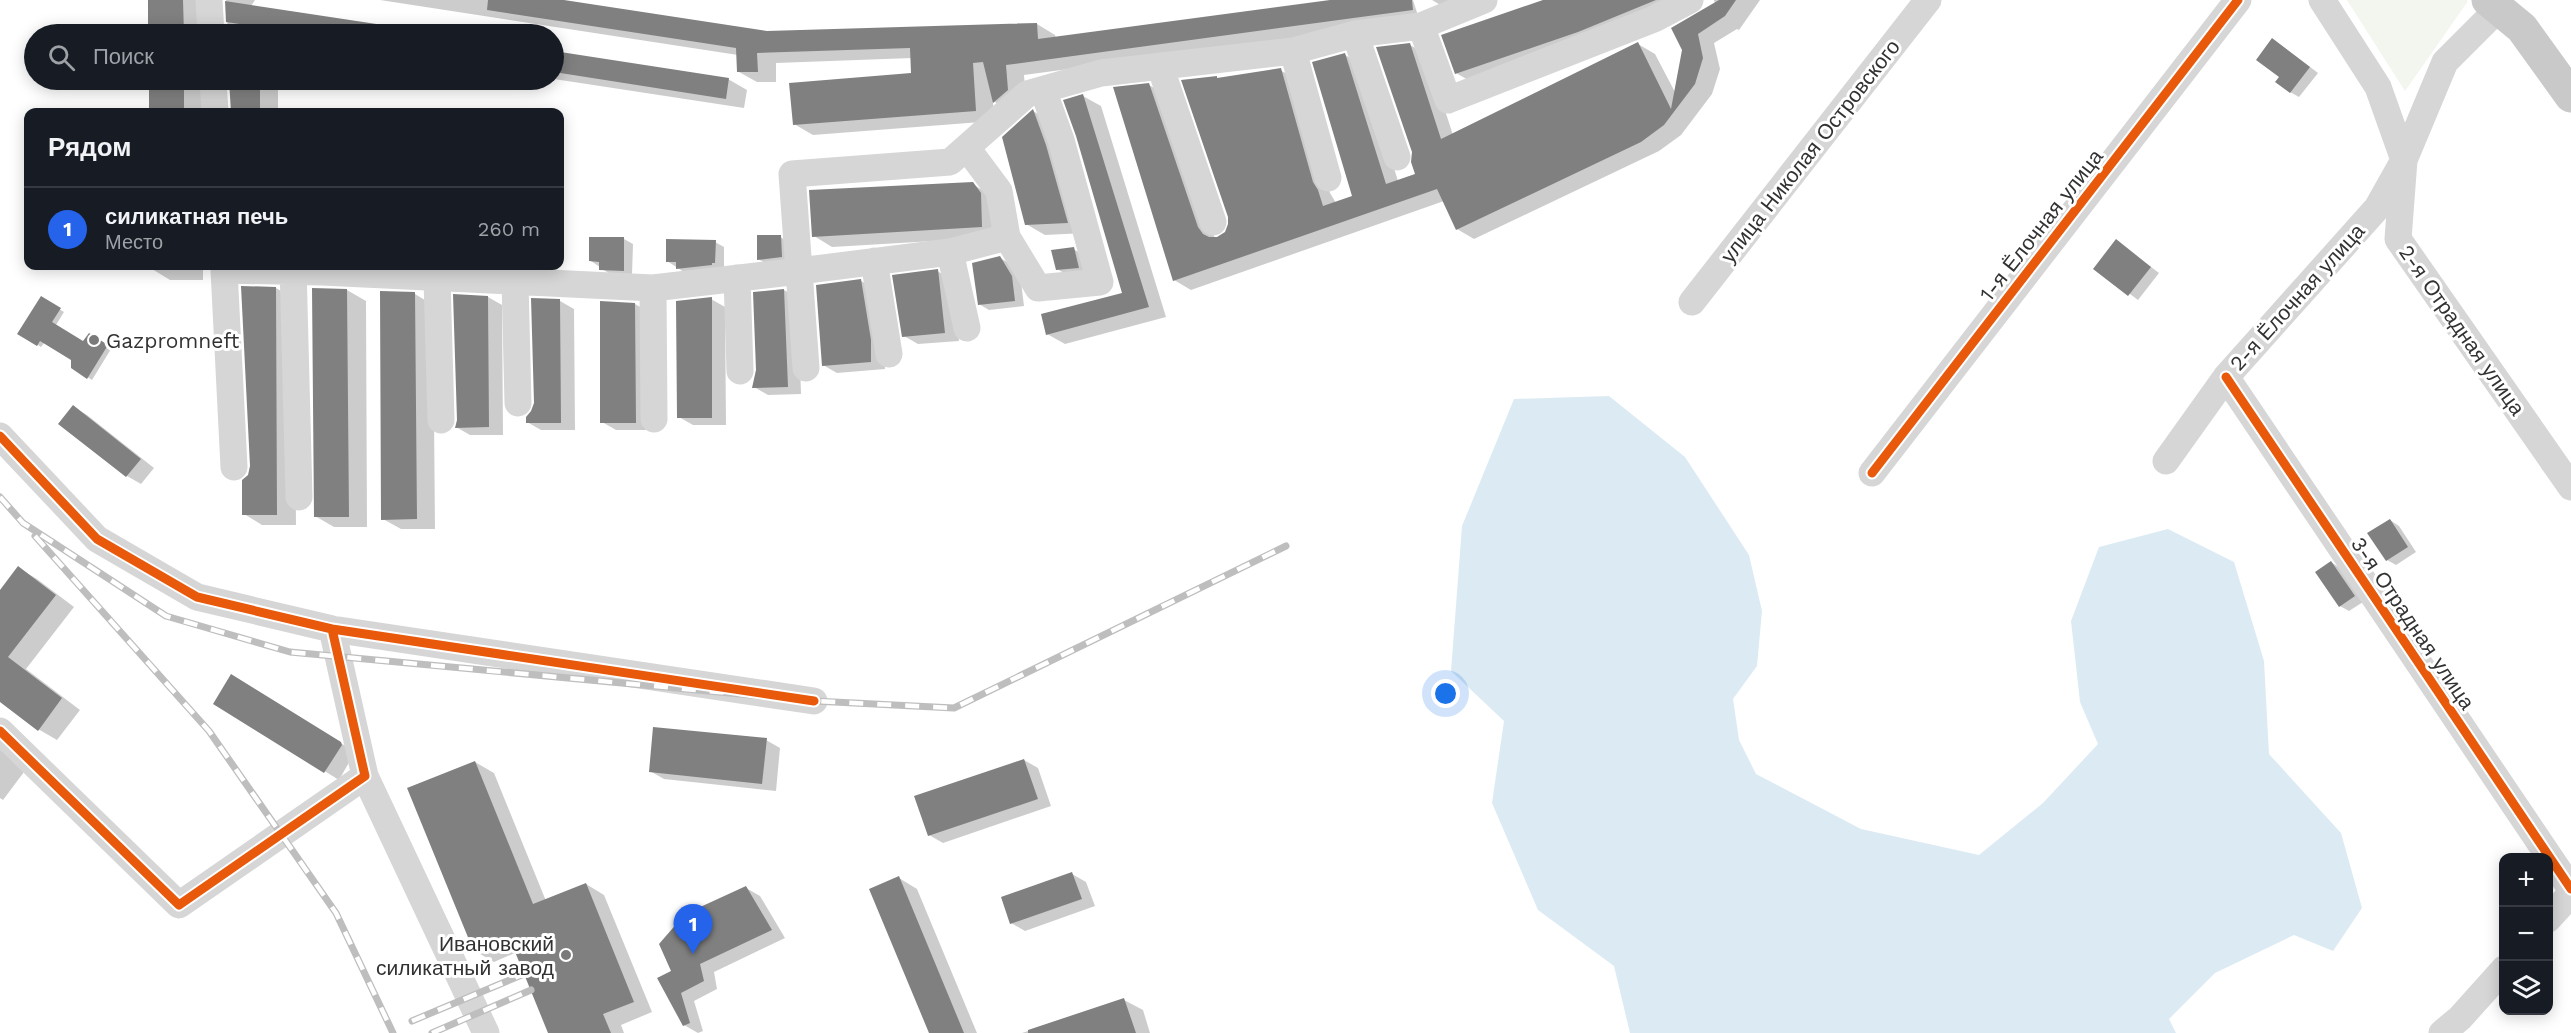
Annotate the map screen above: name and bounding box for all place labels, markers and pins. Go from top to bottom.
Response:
place label: Gazpromneft [106,328,240,353]
marker: Gazpromneft [87,333,101,347]
pin: 1 [674,904,712,954]
place label: Ивановский силикатный завод [376,931,554,980]
marker: Ивановский силикатный завод [559,948,573,962]

